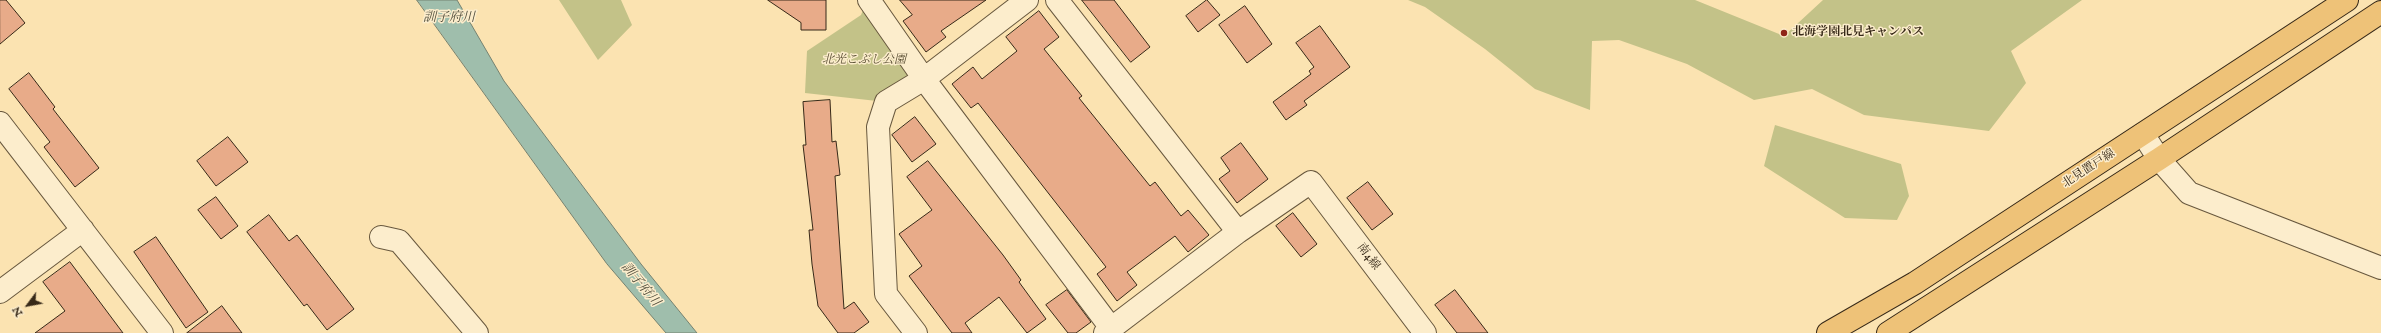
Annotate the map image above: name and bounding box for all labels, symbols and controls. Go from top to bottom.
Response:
water label: 訓子府川 [423,10,475,26]
place label: 北海学園北見キャンパス [1792,26,1924,40]
marker: 北海学園北見キャンパス [1779,28,1789,38]
park label: 北光こぶし公園 [822,54,906,68]
street label: 北見置戸線 [2060,147,2118,191]
street label: 南4線 [1353,241,1383,273]
water label: 訓子府川 [617,260,663,310]
north arrow [8,285,48,325]
text: N [9,304,26,319]

